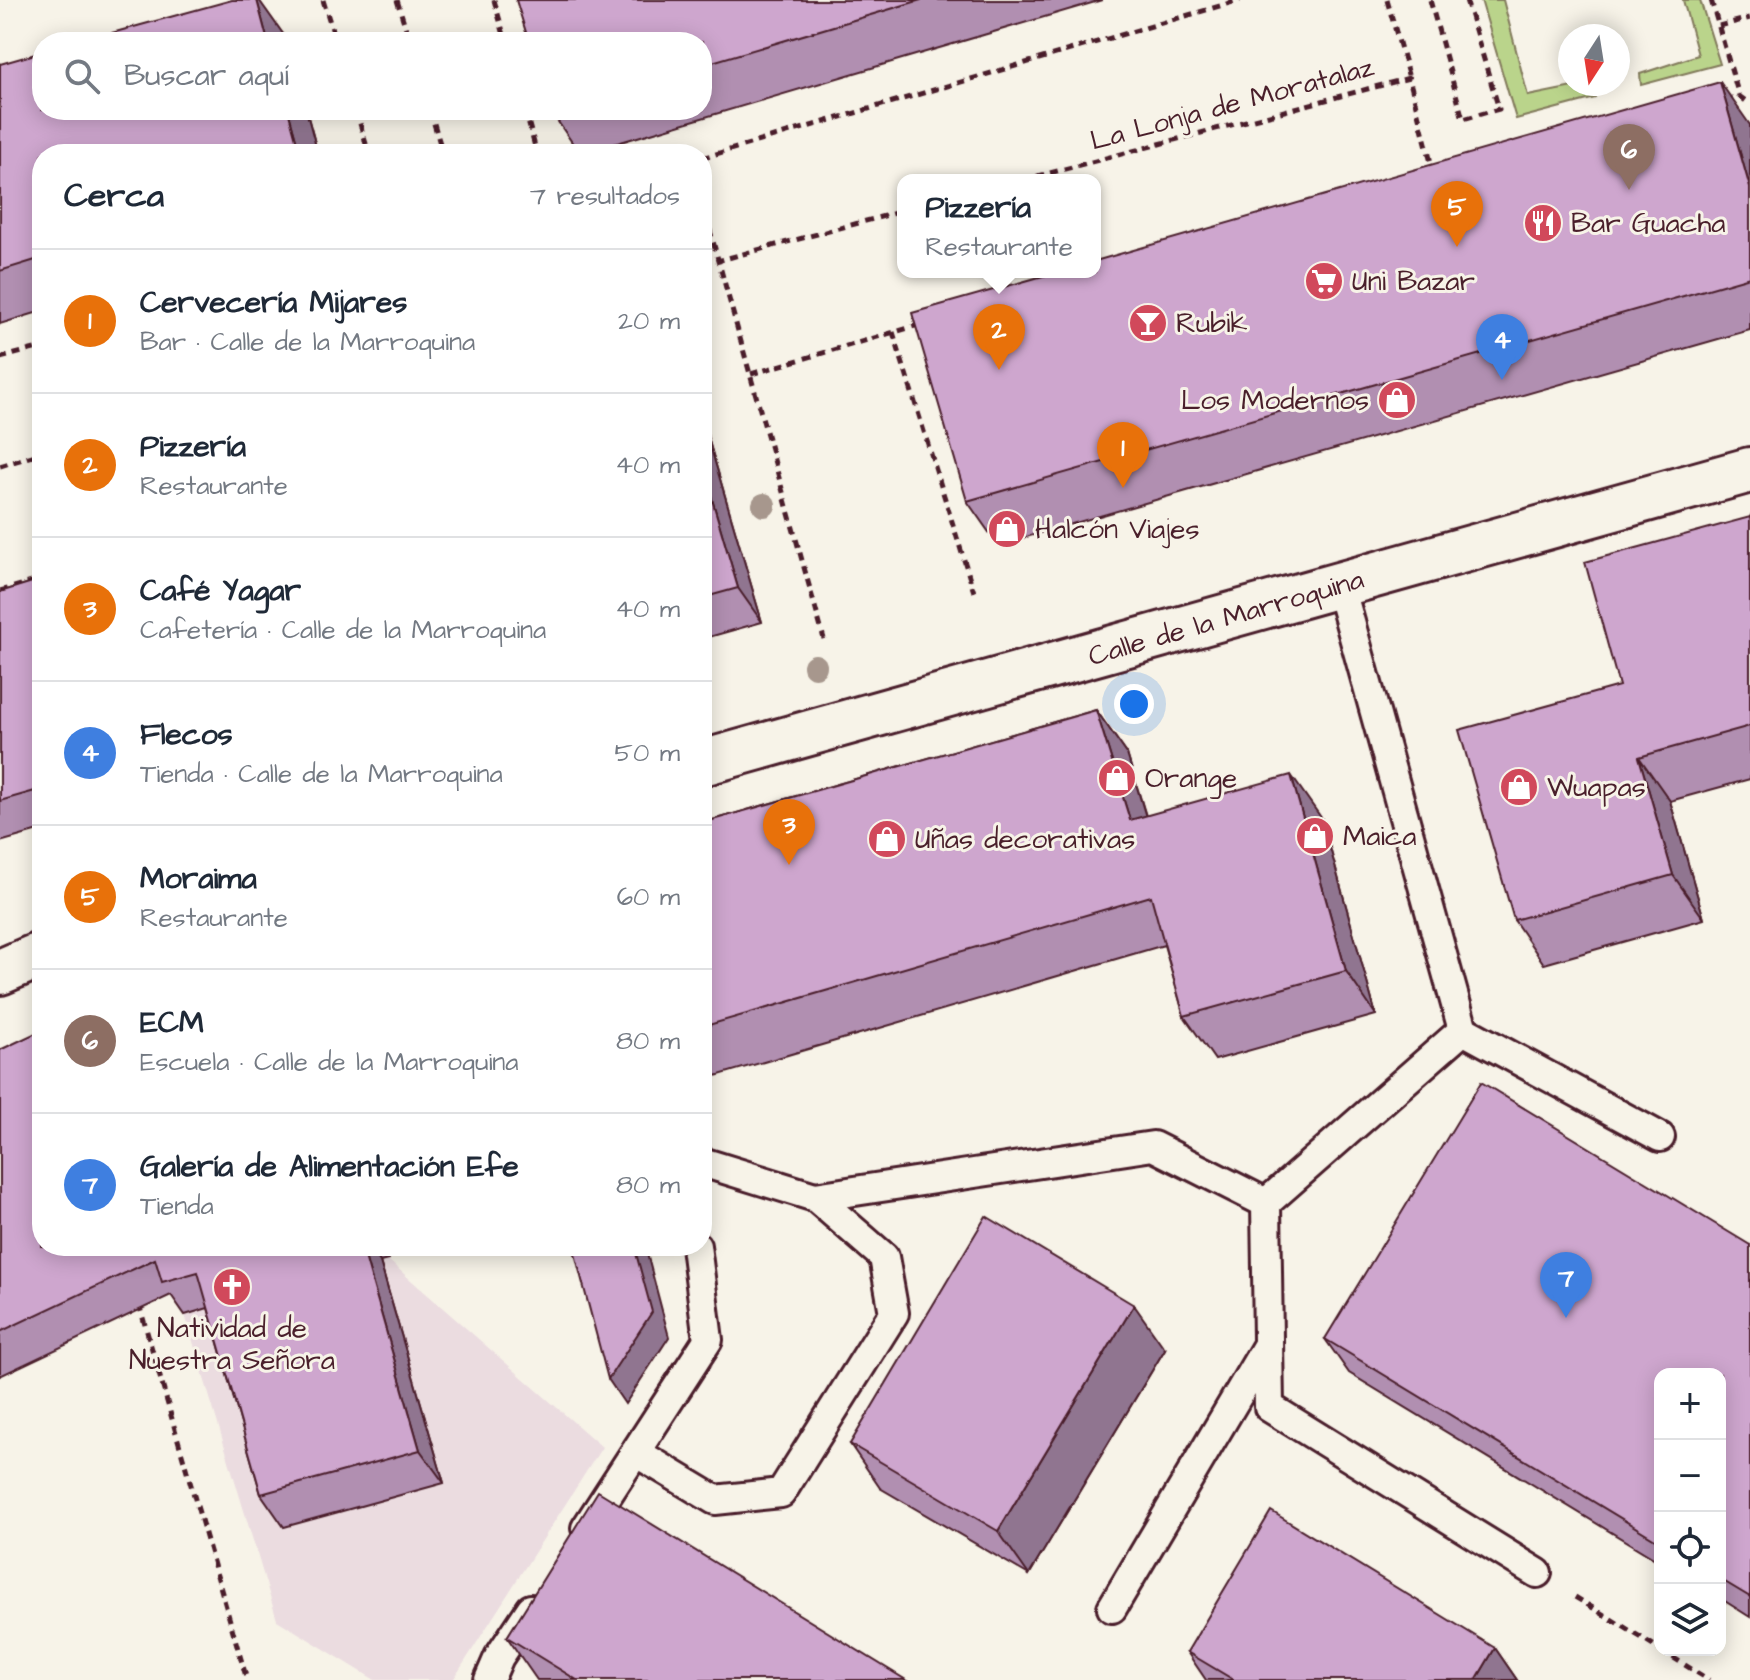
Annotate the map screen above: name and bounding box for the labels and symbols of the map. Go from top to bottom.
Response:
north arrow [1558,24,1630,96]
street label: La Lonja de Moratalaz [1086,47,1378,161]
pin: 6 [1603,124,1655,190]
pin: 5 [1431,181,1483,247]
restaurant icon: Bar Guacha [1522,202,1564,244]
place label: Bar Guacha [1571,204,1726,243]
supermarket icon: Uni Bazar [1303,260,1345,302]
place label: Uni Bazar [1352,262,1475,301]
bar icon: Rubik [1127,302,1169,344]
pin: 2 [973,304,1025,370]
place label: Rubik [1176,304,1247,343]
pin: 4 [1476,314,1528,380]
shop icon: Los Modernos [1376,379,1418,421]
place label: Los Modernos [1181,381,1369,420]
pin: 1 [1097,422,1149,488]
shop icon: Halcón Viajes [986,508,1028,550]
place label: Halcón Viajes [1035,510,1200,549]
street label: Calle de la Marroquina [1084,560,1368,676]
your location [1114,684,1154,724]
shop icon: Orange [1096,757,1138,799]
place label: Orange [1145,759,1237,799]
shop icon: Wuapas [1498,766,1540,808]
place label: Wuapas [1547,768,1646,807]
pin: 3 [763,799,815,865]
shop icon: Maica [1294,815,1336,857]
place label: Maica [1343,817,1417,856]
shop icon: Uñas decorativas [866,818,908,860]
place label: Uñas decorativas [915,820,1135,859]
pin: 7 [1540,1252,1592,1318]
church icon: Natividad de Nuestra Señora [211,1266,253,1308]
place label: Natividad de Nuestra Señora [129,1309,335,1380]

